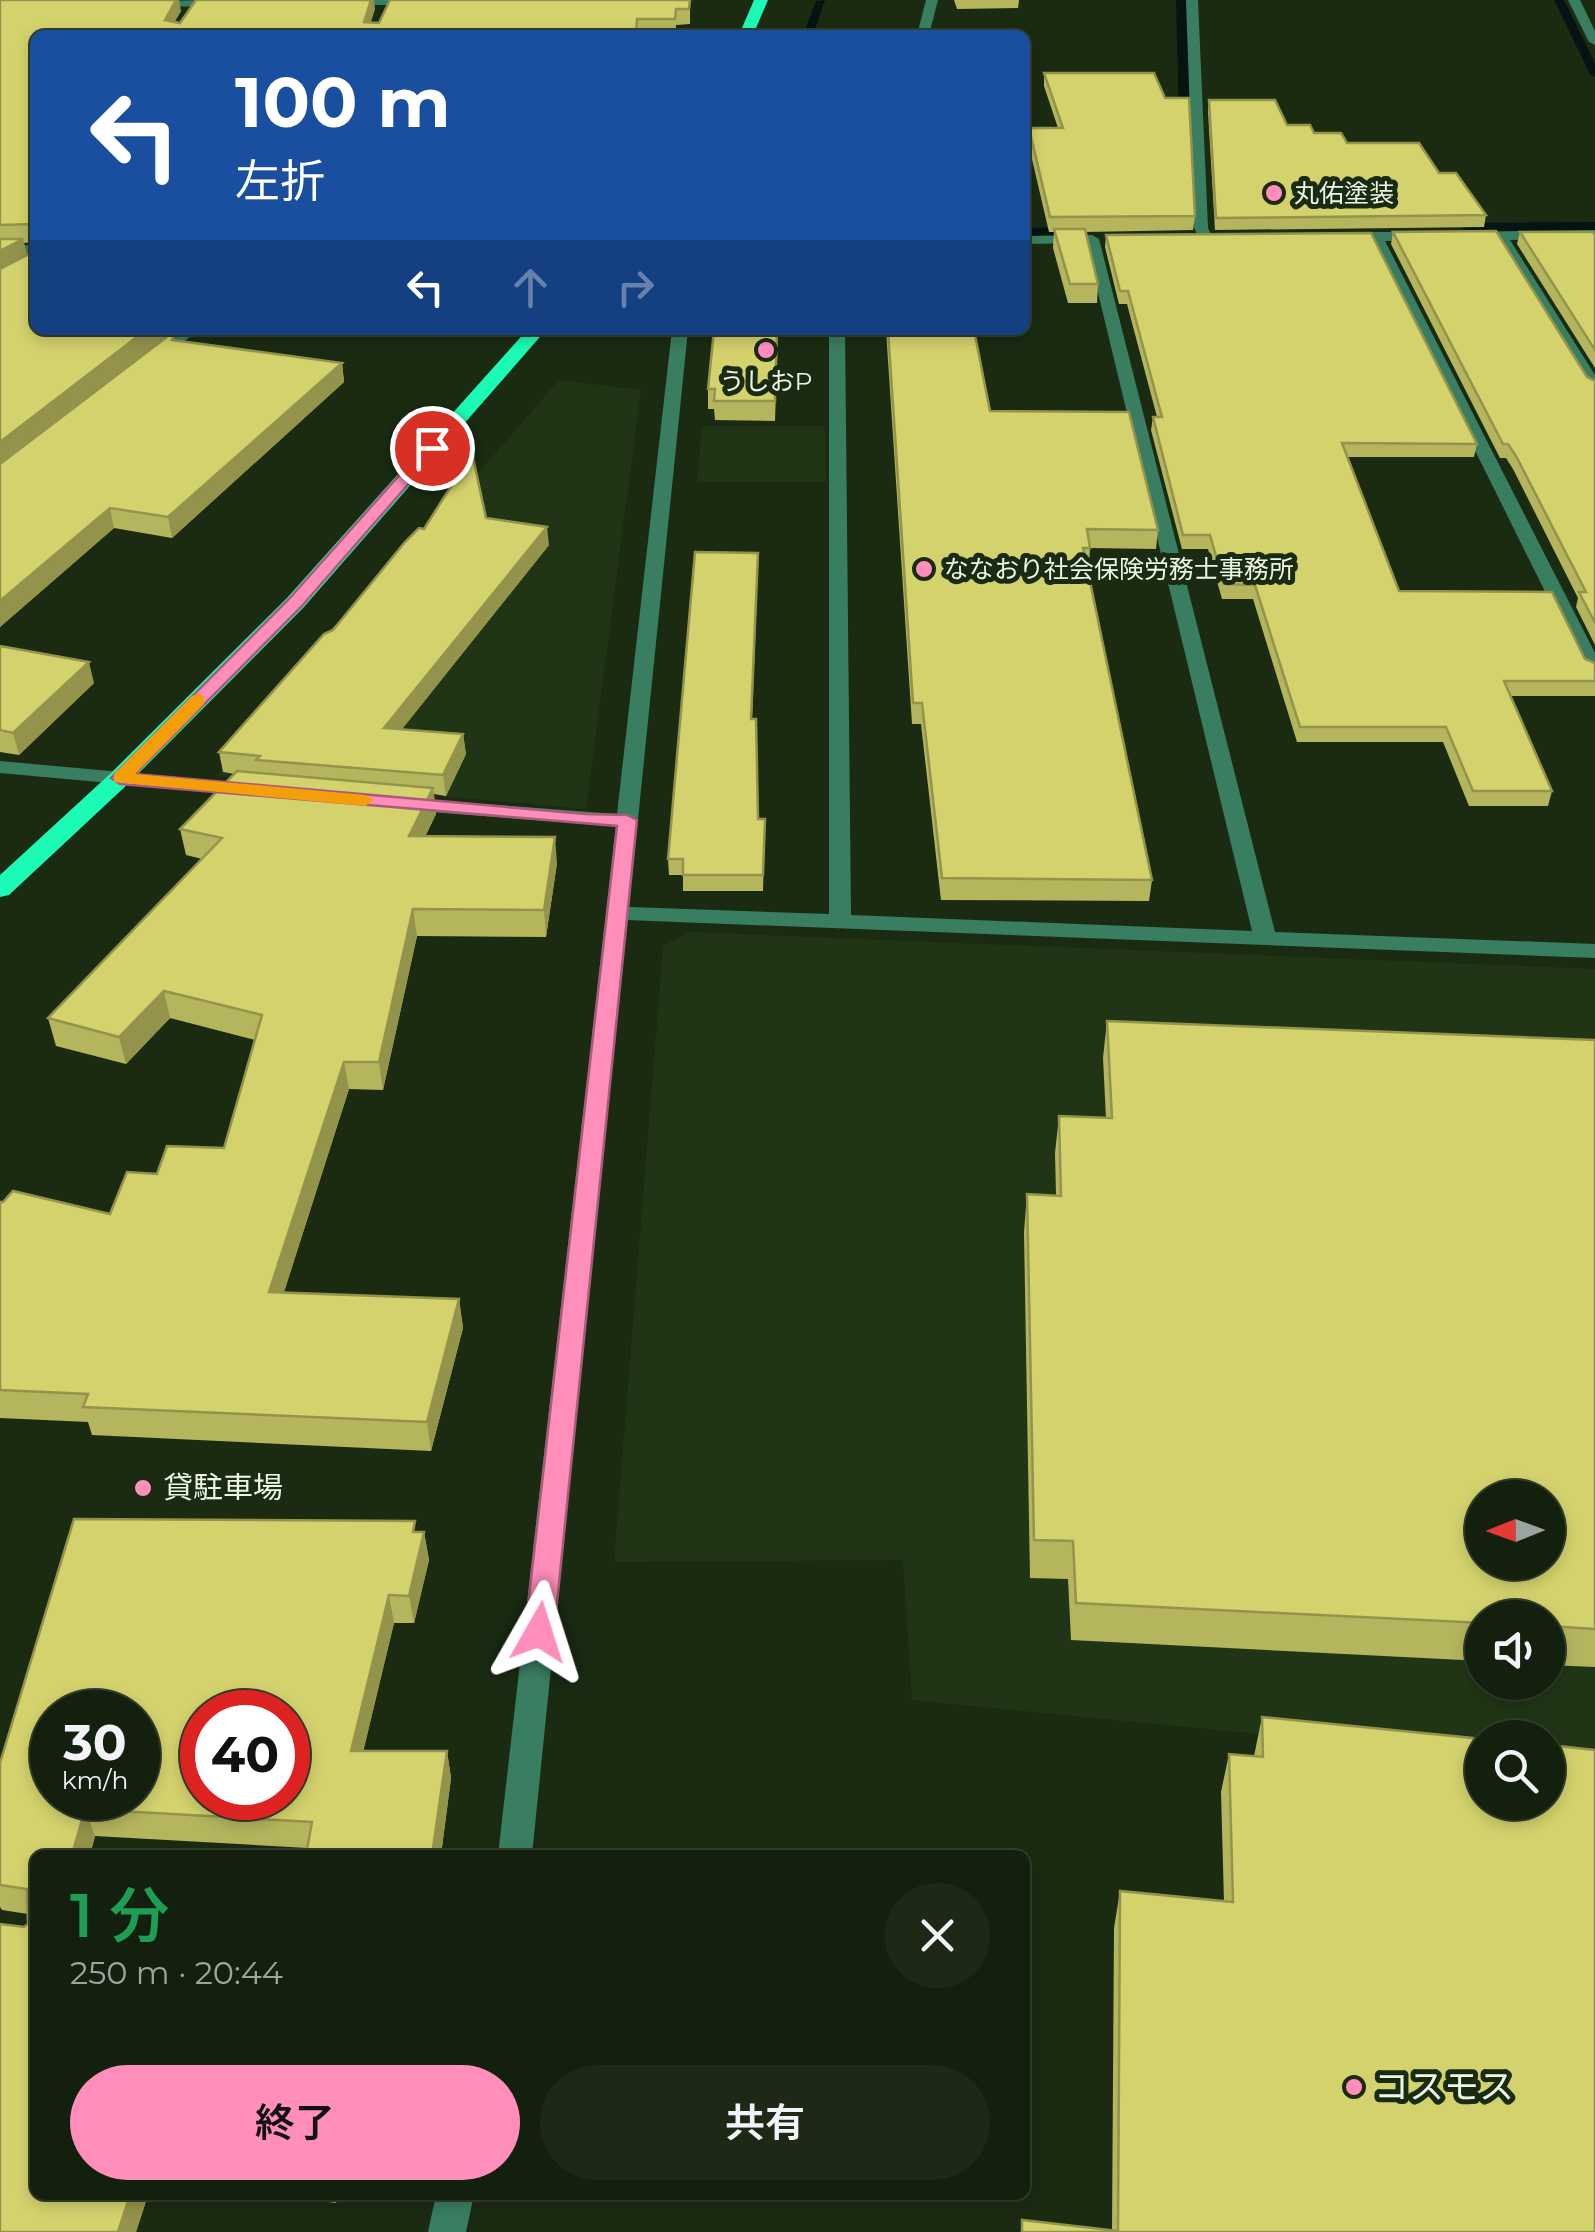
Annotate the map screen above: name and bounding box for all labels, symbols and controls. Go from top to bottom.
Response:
text: 100 m [235,59,451,145]
icon: left [70,70,200,200]
text: 左折 [235,153,325,208]
place label: 丸佑塗装 [1294,178,1394,208]
marker: 丸佑塗装 [1263,182,1285,204]
icon: left [398,260,453,315]
icon: ahead [503,260,558,315]
icon: right [608,260,663,315]
marker: うしおP [755,339,777,361]
place label: うしおP [720,366,812,396]
pin [390,406,475,491]
icon: arrive [405,421,460,476]
place label: ななおり社会保険労務士事務所 [944,554,1294,584]
marker: ななおり社会保険労務士事務所 [913,558,935,580]
place label: 貸駐車場 [163,1469,283,1506]
marker: 貸駐車場 [132,1477,154,1499]
north arrow [1465,1480,1565,1580]
map controls [1465,1480,1565,1820]
position arrow [487,1580,591,1684]
button: sound [1465,1600,1565,1700]
speed limit sign: 40 [180,1690,310,1820]
text: 30 [63,1712,127,1773]
button: search [1465,1720,1565,1820]
text: km/h [62,1765,128,1795]
text: 1 分 [70,1879,169,1952]
button: close [885,1883,990,1988]
text: 250 m · 20:44 [70,1953,283,1992]
button: 終了 [70,2065,520,2180]
button: 共有 [540,2065,990,2180]
place label: コスモス [1374,2065,1514,2108]
marker: コスモス [1343,2076,1365,2098]

